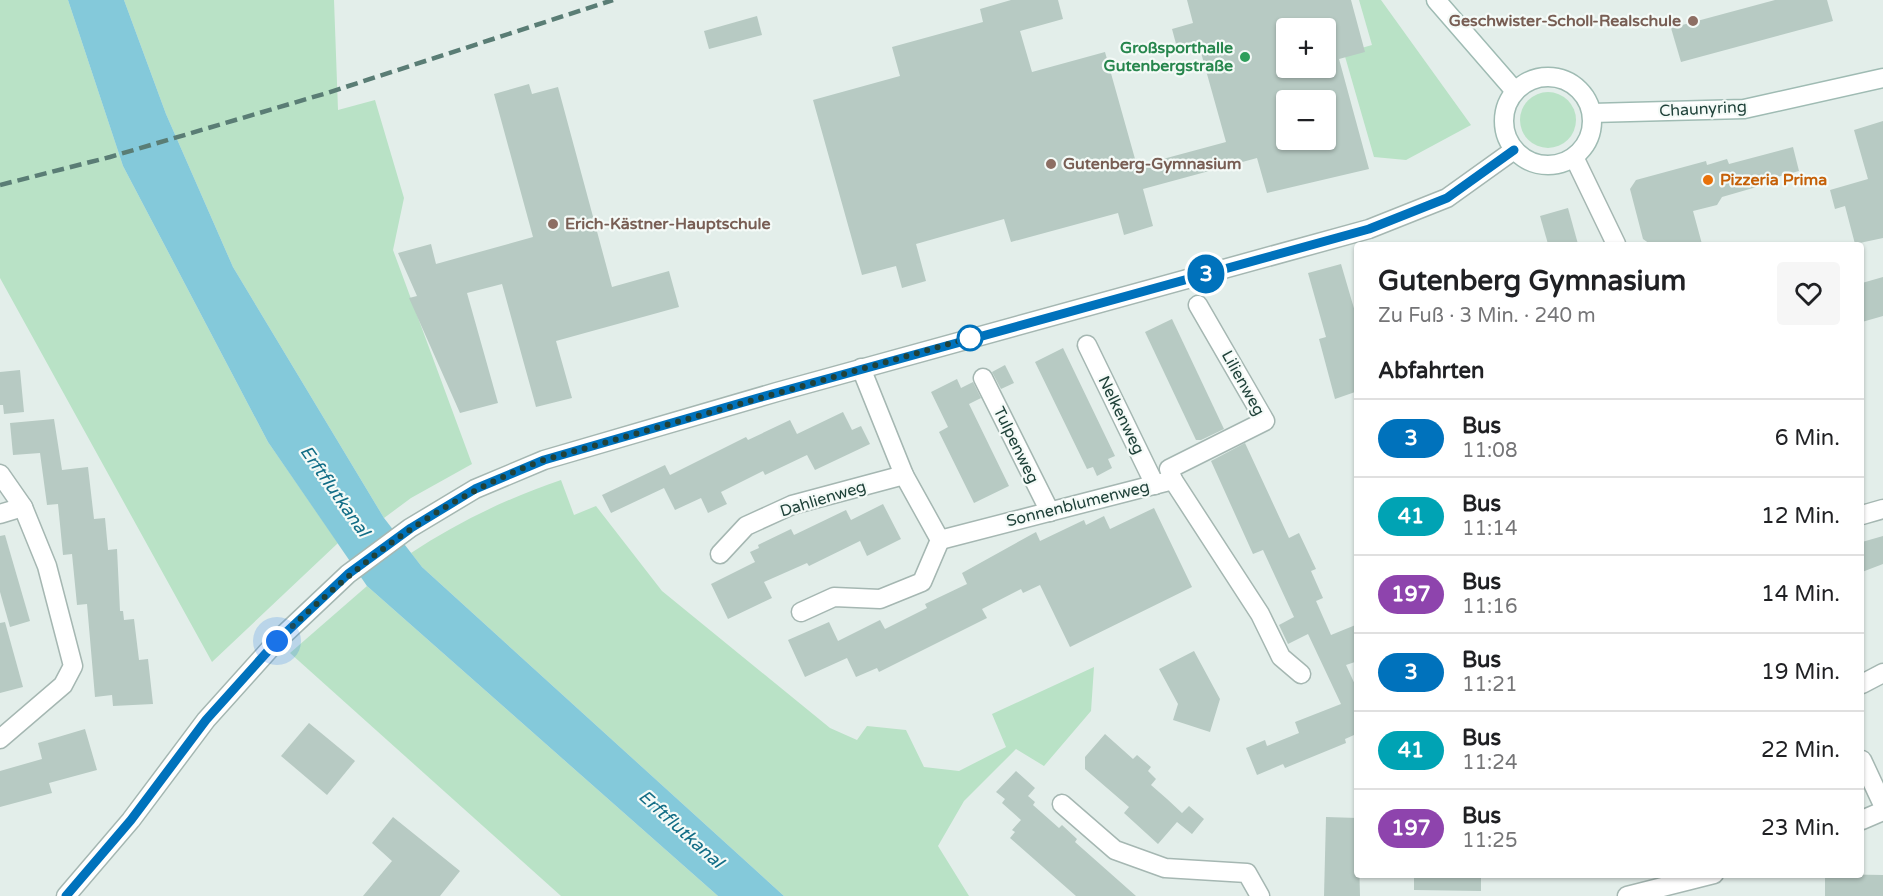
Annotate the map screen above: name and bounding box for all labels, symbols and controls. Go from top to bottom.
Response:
place label: Geschwister-Scholl-Realschule [1449,11,1681,31]
marker: Geschwister-Scholl-Realschule [1686,14,1700,28]
map controls [1276,18,1336,150]
button: + [1276,18,1336,78]
place label: Großsporthalle Gutenbergstraße [1104,38,1233,76]
marker: Großsporthalle Gutenbergstraße [1238,50,1252,64]
button: − [1276,90,1336,150]
street label: Chaunyring [1659,97,1747,121]
place label: Gutenberg-Gymnasium [1063,154,1242,174]
marker: Gutenberg-Gymnasium [1044,157,1058,171]
place label: Pizzeria Prima [1720,170,1827,190]
marker: Pizzeria Prima [1701,173,1715,187]
place label: Erich-Kästner-Hauptschule [565,214,770,234]
marker: Erich-Kästner-Hauptschule [546,217,560,231]
line badge: 3 [1186,254,1226,294]
text: 3 [1199,262,1213,287]
button: heart [1777,262,1840,325]
text: Gutenberg Gymnasium [1378,264,1686,298]
text: Zu Fuß · 3 Min. · 240 m [1378,304,1596,328]
unlabelled marker [957,325,983,351]
street label: Lilienweg [1217,347,1269,419]
text: Abfahrten [1378,358,1484,384]
street label: Nelkenweg [1093,373,1149,457]
street label: Tulpenweg [989,403,1043,487]
text: Bus [1462,413,1501,439]
text: 6 Min. [1775,425,1840,451]
text: 3 [1404,426,1418,451]
text: 11:08 [1462,439,1517,463]
water label: Erftflutkanal [295,441,376,543]
street label: Dahlienweg [778,476,868,522]
street label: Sonnenblumenweg [1004,477,1152,531]
text: Bus [1462,491,1501,517]
text: 12 Min. [1761,503,1840,529]
text: 41 [1398,504,1424,529]
text: 11:14 [1462,517,1517,541]
text: Bus [1462,569,1501,595]
text: 14 Min. [1761,581,1840,607]
text: 197 [1391,582,1431,607]
text: 11:16 [1462,595,1517,619]
your location [262,626,292,656]
text: Bus [1462,647,1501,673]
text: 19 Min. [1761,659,1840,685]
text: 3 [1404,660,1418,685]
text: 11:21 [1462,673,1517,697]
text: Bus [1462,725,1501,751]
text: 22 Min. [1761,737,1840,763]
text: 41 [1398,738,1424,763]
text: 11:24 [1462,751,1517,775]
water label: Erftflutkanal [634,785,730,874]
text: Bus [1462,803,1501,829]
text: 23 Min. [1761,815,1840,841]
text: 197 [1391,816,1431,841]
text: 11:25 [1462,829,1517,853]

